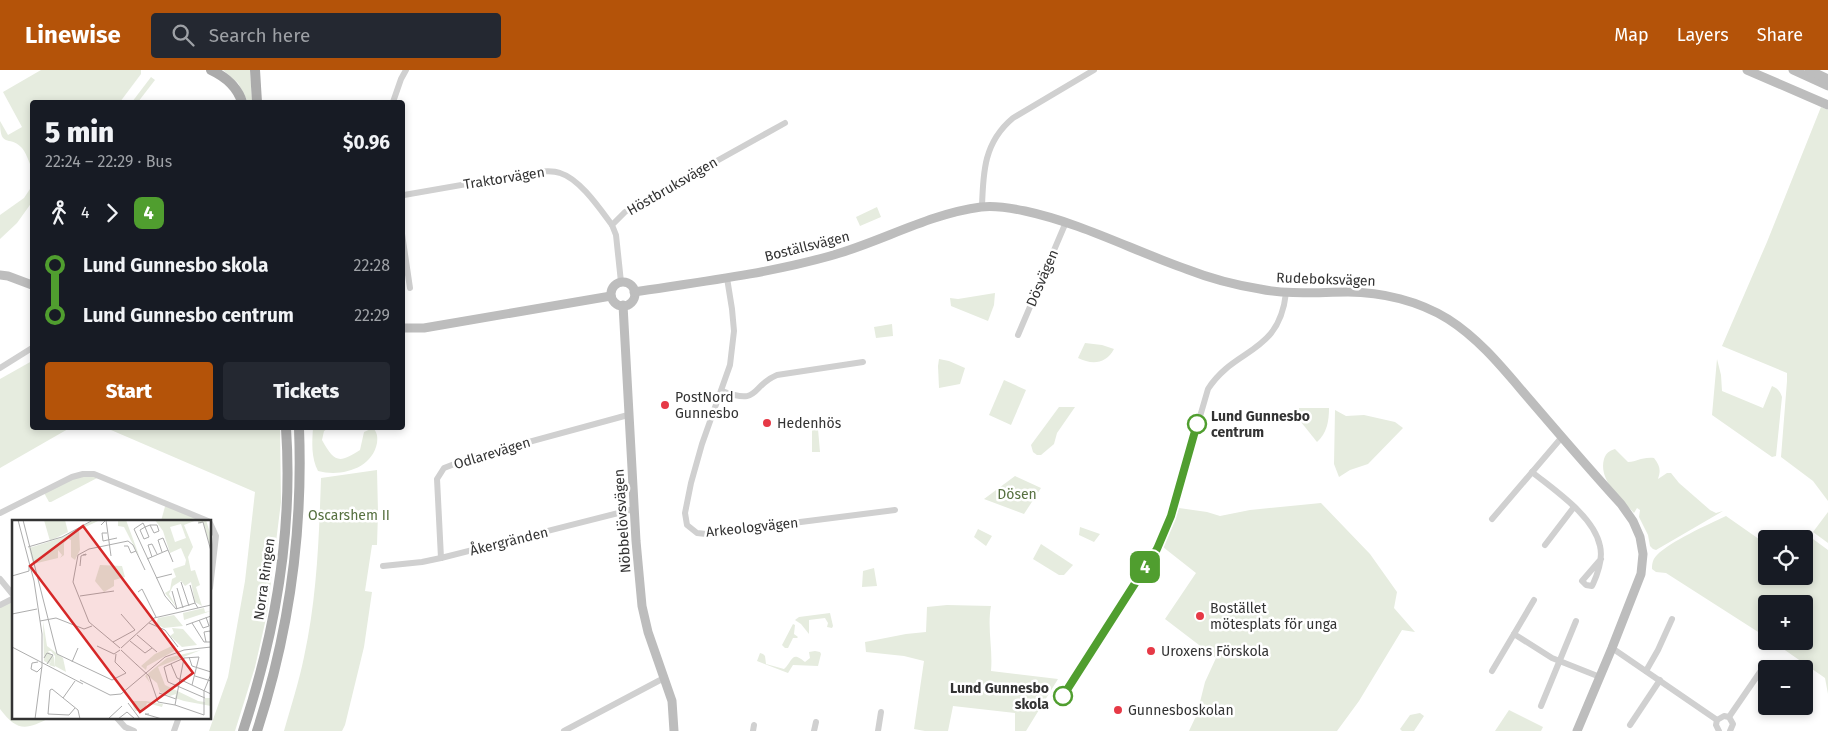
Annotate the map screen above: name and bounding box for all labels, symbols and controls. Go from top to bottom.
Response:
search box [151,13,501,58]
text: Linewise [25,21,121,49]
icon: search [169,21,197,49]
text: Search here [209,24,310,47]
text: Map [1614,24,1649,46]
text: Layers [1677,24,1729,46]
text: Share [1757,24,1803,46]
text: 5 min [45,116,114,149]
text: $0.96 [343,131,390,154]
text: 22:24 – 22:29 · Bus [45,152,172,171]
street label: Höstbruksvägen [624,154,720,219]
street label: Traktorvägen [462,164,546,193]
icon: walk [45,199,73,227]
icon: forward [98,199,126,227]
text: 4 [144,202,154,224]
text: 4 [81,203,90,222]
street label: Boställsvägen [763,228,851,265]
street label: Dösvägen [1023,247,1062,309]
text: Lund Gunnesbo skola [83,254,268,277]
text: 22:28 [354,256,390,275]
street label: Rudeboksvägen [1276,269,1376,290]
text: Lund Gunnesbo centrum [83,304,294,327]
text: 22:29 [354,306,390,325]
button: Start [45,362,213,420]
button: Tickets [223,362,390,420]
place label: PostNord Gunnesbo [675,389,739,422]
marker: PostNord Gunnesbo [659,399,671,411]
place label: Lund Gunnesbo centrum [1211,408,1310,441]
marker: Lund Gunnesbo centrum [1187,414,1207,434]
place label: Hedenhös [777,415,842,432]
marker: Hedenhös [761,417,773,429]
street label: Odlarevägen [452,434,533,473]
street label: Nöbbelövsvägen [610,468,635,574]
park label: Dösen [997,486,1037,503]
park label: Oscarshem II [308,507,390,524]
street label: Arkeologvägen [705,514,799,541]
inset map [12,520,211,718]
street label: Åkergränden [468,523,550,559]
map controls [1758,530,1813,715]
button: locate [1758,530,1813,585]
street label: Norra Ringen [250,537,279,621]
line badge: 4 [1129,551,1161,583]
text: 4 [1140,556,1150,578]
button: + [1758,595,1813,650]
place label: Bostället mötesplats för unga [1210,600,1337,633]
marker: Bostället mötesplats för unga [1194,610,1206,622]
place label: Uroxens Förskola [1161,643,1269,660]
marker: Uroxens Förskola [1145,645,1157,657]
button: − [1758,660,1813,715]
place label: Lund Gunnesbo skola [950,680,1049,713]
marker: Lund Gunnesbo skola [1053,686,1073,706]
place label: Gunnesboskolan [1128,702,1234,719]
marker: Gunnesboskolan [1112,704,1124,716]

